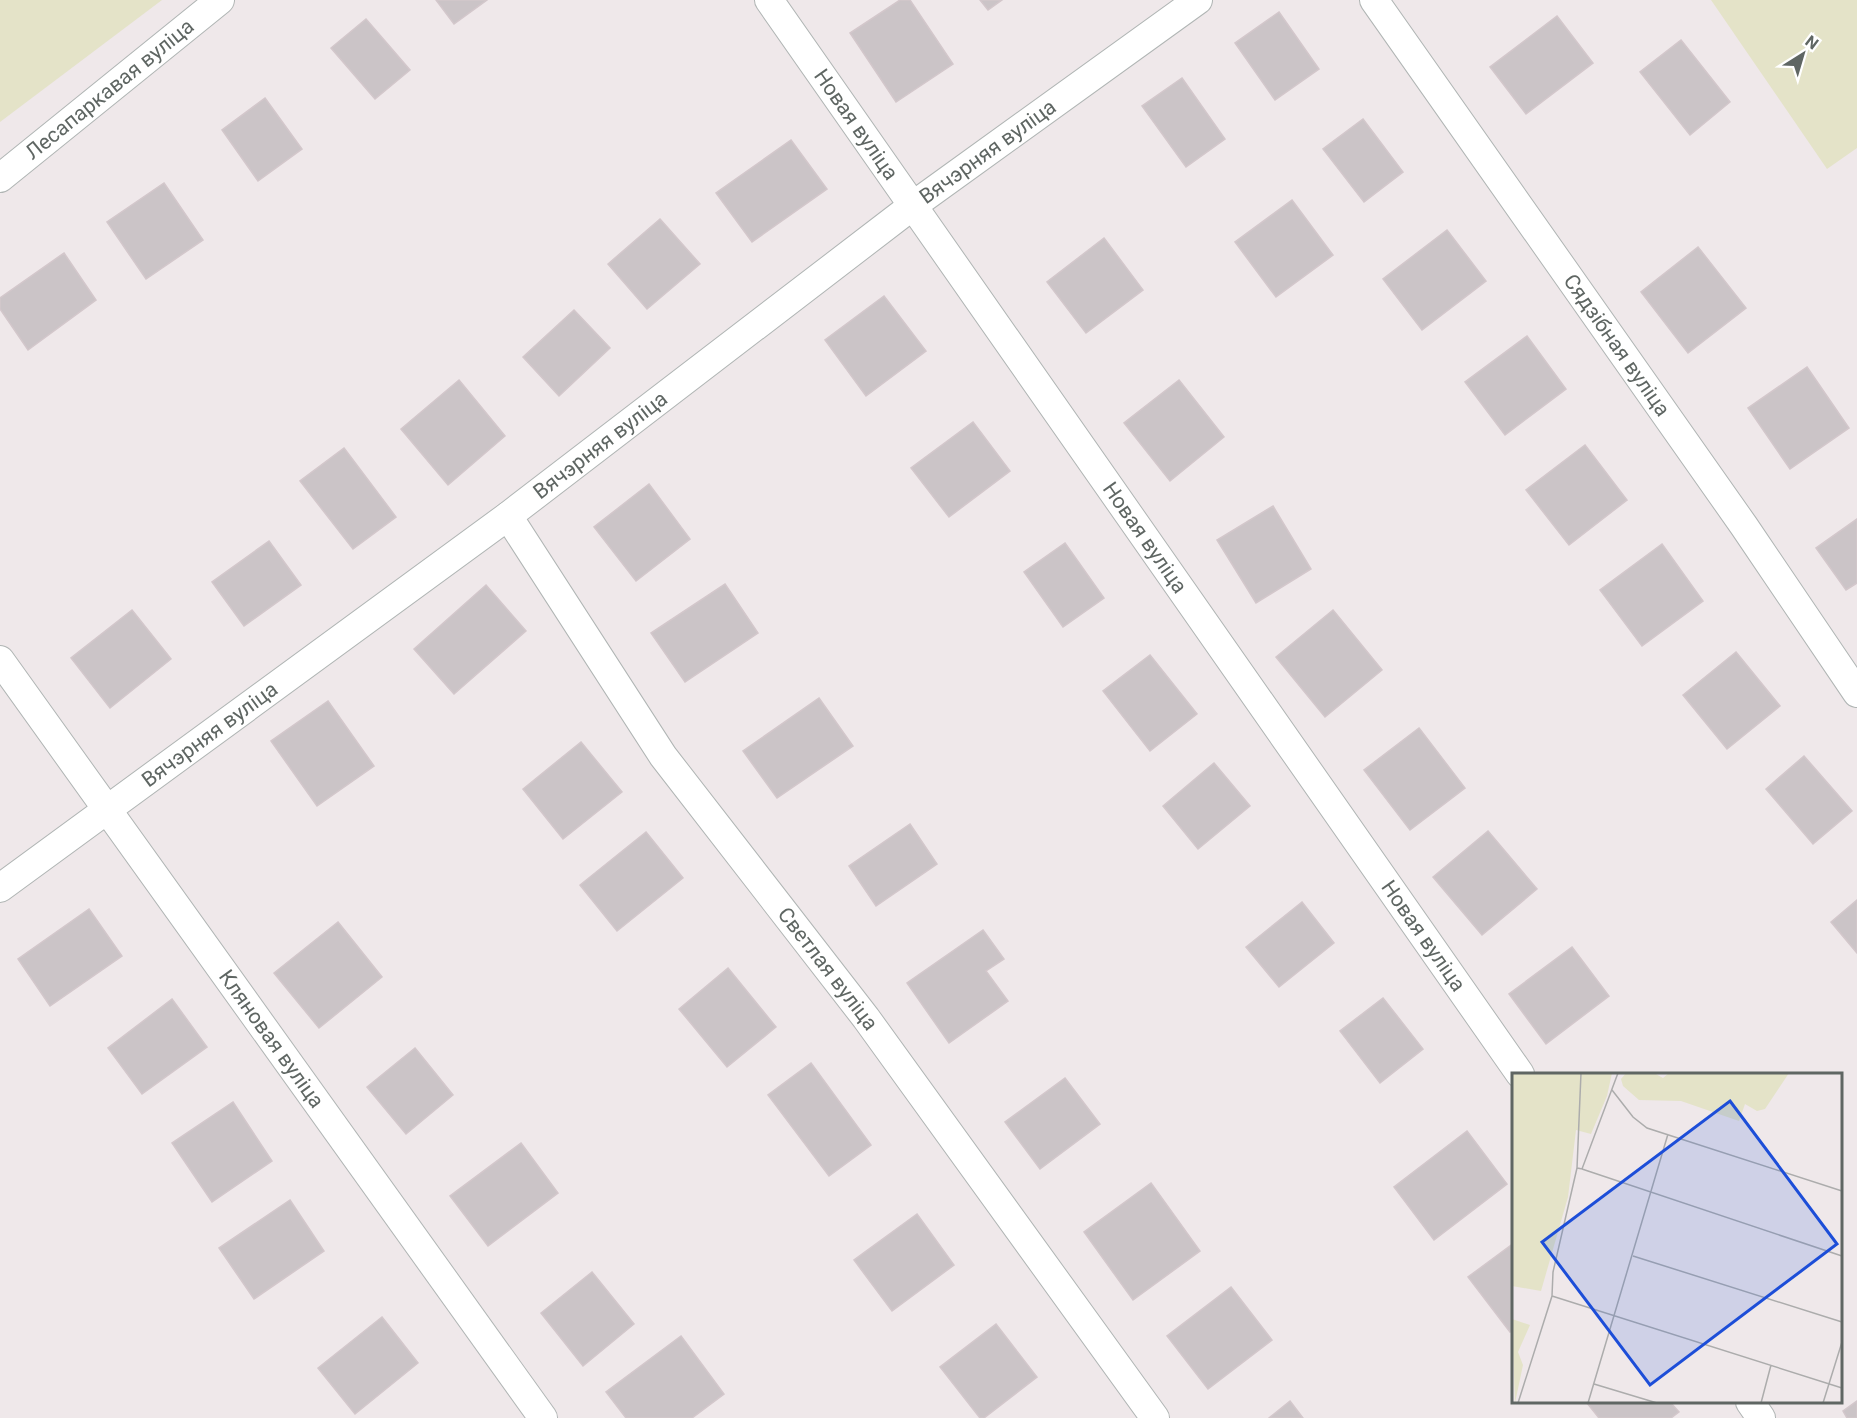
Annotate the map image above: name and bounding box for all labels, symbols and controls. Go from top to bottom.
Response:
street label: Лесапаркавая вуліца [21,14,199,164]
north arrow [1773,24,1833,84]
text: N [1801,31,1822,53]
street label: Новая вуліца [809,65,903,185]
street label: Вячэрняя вуліца [915,95,1060,209]
street label: Сядзібная вуліца [1559,270,1675,421]
street label: Вячэрняя вуліца [529,386,672,504]
street label: Новая вуліца [1098,478,1192,598]
street label: Вячэрняя вуліца [137,677,282,792]
street label: Новая вуліца [1376,876,1470,996]
street label: Светлая вуліца [773,903,883,1035]
street label: Кляновая вуліца [214,965,329,1112]
inset map [1512,1073,1842,1403]

